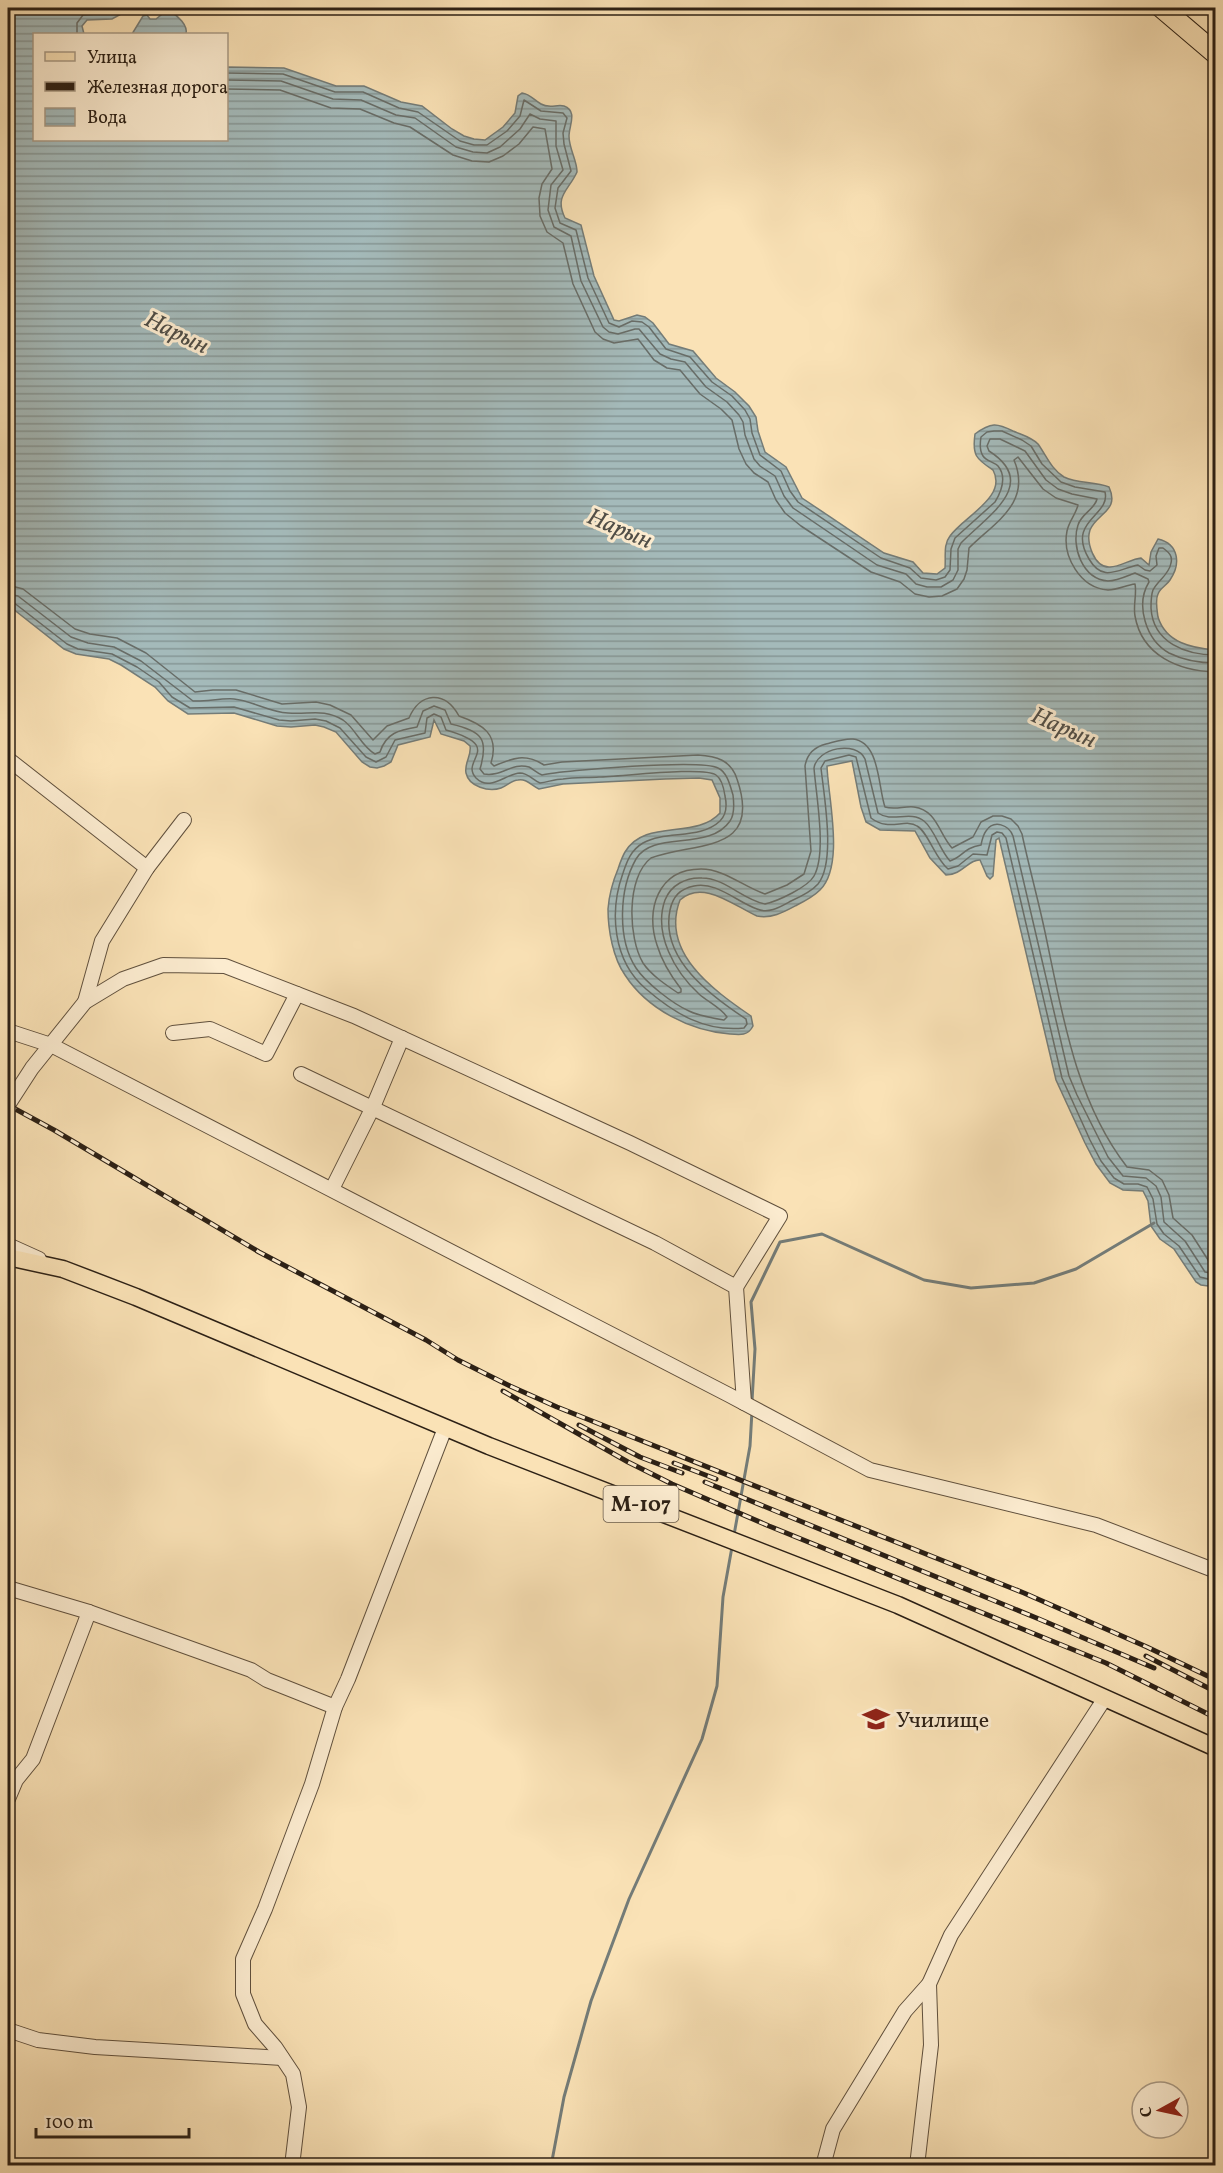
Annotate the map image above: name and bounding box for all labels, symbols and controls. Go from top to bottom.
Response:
legend [33,33,228,141]
text: Улица [87,46,137,71]
text: Железная дорога [87,76,228,101]
text: Вода [87,106,127,131]
water label: Нарын [138,304,214,364]
water label: Нарын [581,501,657,559]
water label: Нарын [1025,699,1101,758]
road number: М-107 [604,1486,678,1522]
school or university icon: Училище [861,1704,891,1734]
place label: Училище [896,1706,989,1737]
north arrow [1130,2080,1190,2140]
scale bar [36,2101,189,2139]
text: С [1136,2105,1159,2118]
text: 100 m [45,2111,94,2136]

